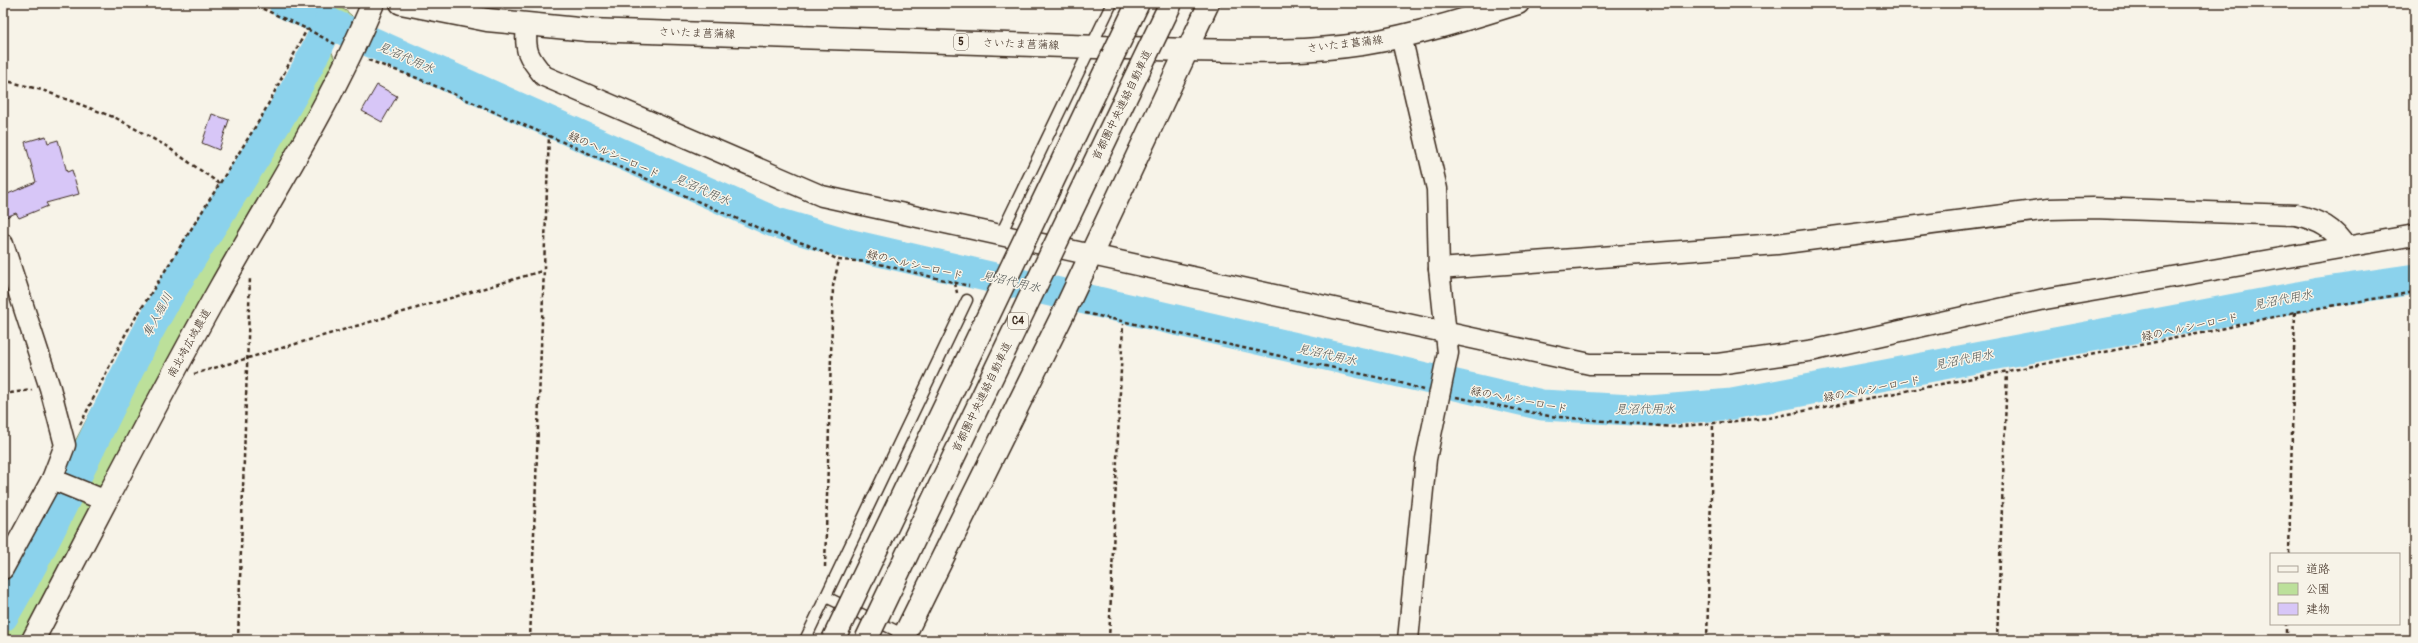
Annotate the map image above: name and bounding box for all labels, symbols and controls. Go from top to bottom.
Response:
street label: さいたま菖蒲線 [659,25,735,41]
street label: さいたま菖蒲線 [1306,33,1384,55]
road number: 5 [954,34,968,50]
street label: さいたま菖蒲線 [983,36,1059,52]
water label: 見沼代用水 [376,39,436,77]
street label: 首都圏中央連絡自動車道 [1090,48,1154,162]
street label: 緑のヘルシーロード [566,129,662,181]
water label: 見沼代用水 [672,171,732,209]
street label: 緑のヘルシーロード [866,248,964,282]
water label: 見沼代用水 [980,268,1042,296]
water label: 見沼代用水 [2252,287,2314,313]
water label: 隼人堀川 [140,290,176,340]
street label: 南北埼広域農道 [165,306,213,380]
street label: 緑のヘルシーロード [2140,310,2240,344]
road number: C4 [1008,313,1028,329]
street label: 首都圏中央連絡自動車道 [950,340,1014,454]
water label: 見沼代用水 [1296,341,1358,369]
water label: 見沼代用水 [1933,347,1995,373]
street label: 緑のヘルシーロード [1822,373,1922,405]
street label: 緑のヘルシーロード [1469,384,1569,416]
water label: 見沼代用水 [1615,402,1675,417]
legend [2270,553,2400,625]
text: 道路 [2306,562,2330,577]
text: 公園 [2306,582,2330,597]
text: 建物 [2306,602,2330,617]

